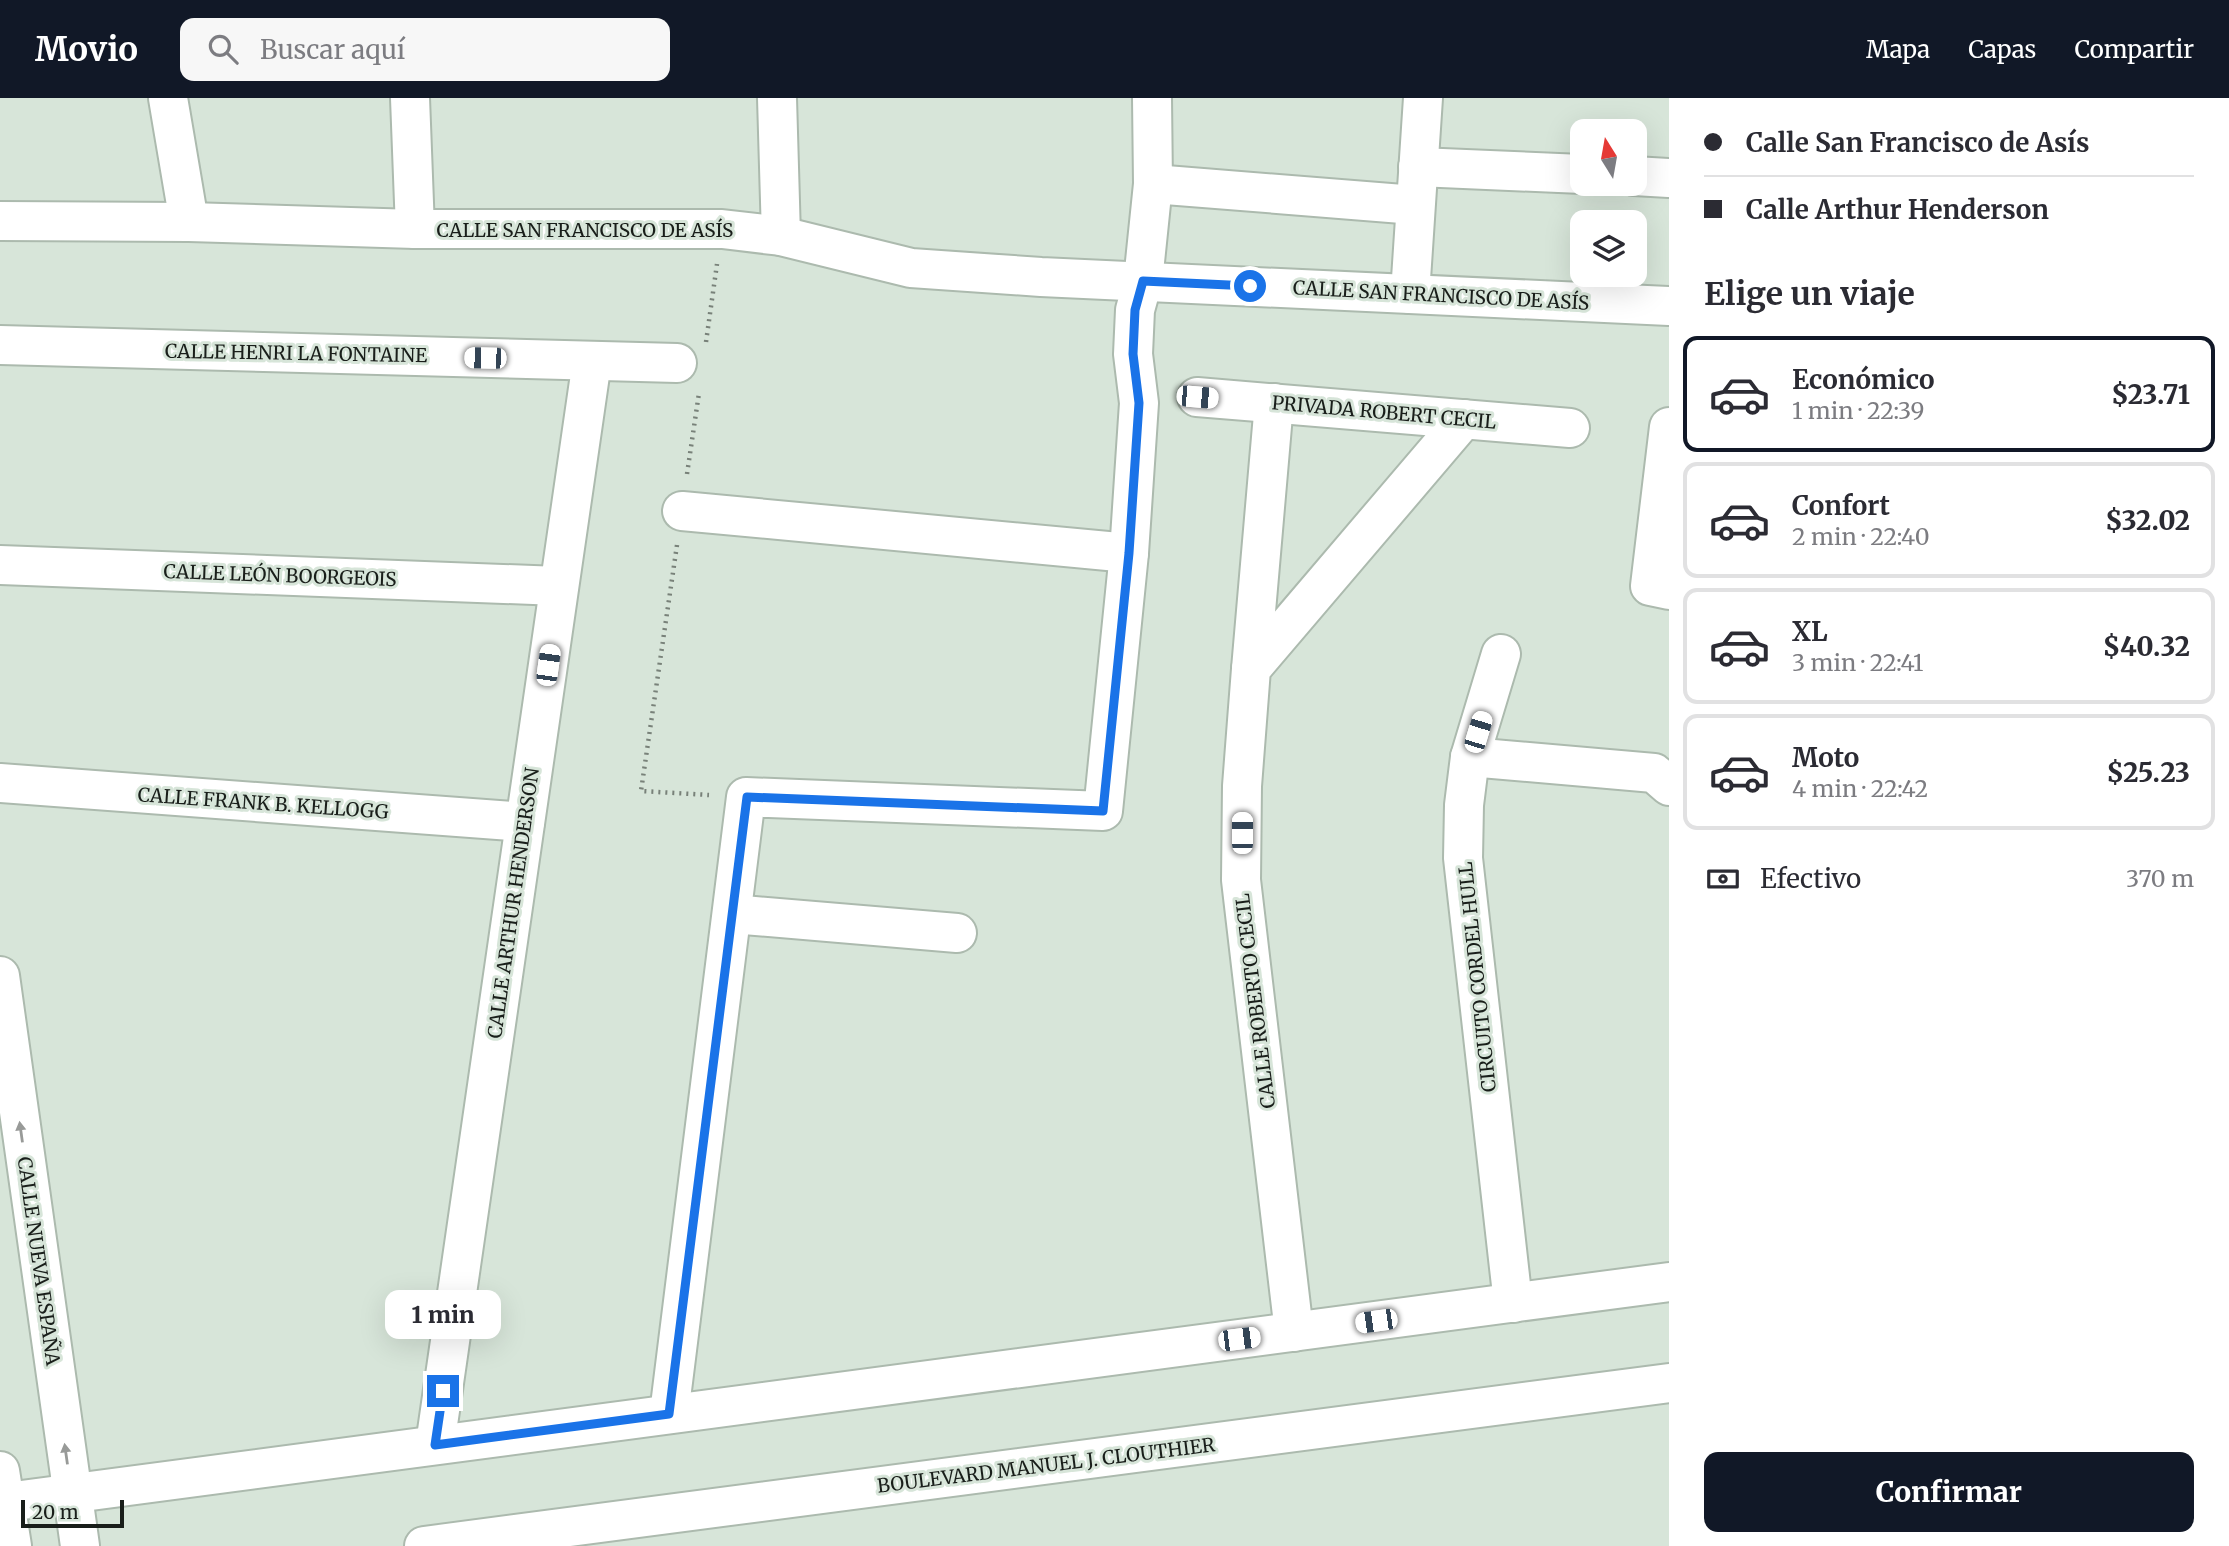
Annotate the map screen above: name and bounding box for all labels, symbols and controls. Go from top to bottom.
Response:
search box [180,18,670,81]
text: Movio [35,29,138,70]
icon: search [204,30,242,68]
text: Buscar aquí [260,33,405,66]
text: Mapa [1866,34,1930,65]
text: Capas [1968,34,2036,65]
text: Compartir [2074,34,2194,65]
north arrow [1570,119,1647,196]
map controls [1570,119,1647,287]
text: Calle San Francisco de Asís [1746,126,2089,159]
text: Calle Arthur Henderson [1746,193,2049,226]
button: layers [1570,210,1647,287]
street label: CALLE SAN FRANCISCO DE ASÍS [437,218,733,242]
route start [1234,270,1266,302]
text: Elige un viaje [1704,274,1915,314]
street label: CALLE SAN FRANCISCO DE ASÍS [1292,275,1590,315]
street label: CALLE HENRI LA FONTAINE [165,339,427,367]
car [464,347,507,369]
icon: car [1708,363,1771,426]
text: Económico [1792,363,1935,396]
text: $23.71 [2111,378,2190,411]
car [1176,385,1219,409]
street label: PRIVADA ROBERT CECIL [1271,390,1497,434]
text: 1 min · 22:39 [1792,396,1925,425]
icon: car [1708,489,1771,552]
text: Confort [1792,489,1890,522]
text: $32.02 [2105,504,2190,537]
text: 2 min · 22:40 [1792,522,1930,551]
street label: CALLE LEÓN BOORGEOIS [163,559,397,591]
icon: car [1708,615,1771,678]
text: XL [1792,615,1828,648]
text: $40.32 [2103,630,2190,663]
car [535,643,562,687]
text: 3 min · 22:41 [1792,648,1923,677]
car [1462,709,1495,755]
icon: car [1708,741,1771,804]
text: Moto [1792,741,1859,774]
text: $25.23 [2106,756,2190,789]
street label: CALLE ARTHUR HENDERSON [482,766,544,1040]
text: 4 min · 22:42 [1792,774,1928,803]
street label: CALLE FRANK B. KELLOGG [137,782,389,824]
car [1232,812,1253,854]
icon: cash [1704,860,1742,898]
street label: CIRCUITO CORDEL HULL [1453,861,1501,1093]
text: Efectivo [1760,862,1861,895]
text: 370 m [2126,864,2194,893]
street label: CALLE ROBERTO CECIL [1230,892,1280,1110]
one-way arrow [16,1121,27,1143]
street label: CALLE NUEVA ESPAÑA [12,1155,66,1368]
callout: 1 min [385,1290,501,1338]
text: 1 min [411,1300,475,1329]
car [1354,1308,1399,1334]
car [1217,1326,1262,1352]
route end [427,1375,459,1407]
street label: BOULEVARD MANUEL J. CLOUTHIER [876,1432,1217,1498]
one-way arrow [60,1443,71,1465]
button: Confirmar [1704,1452,2194,1532]
scale bar [21,1497,124,1529]
text: 20 m [32,1500,79,1524]

